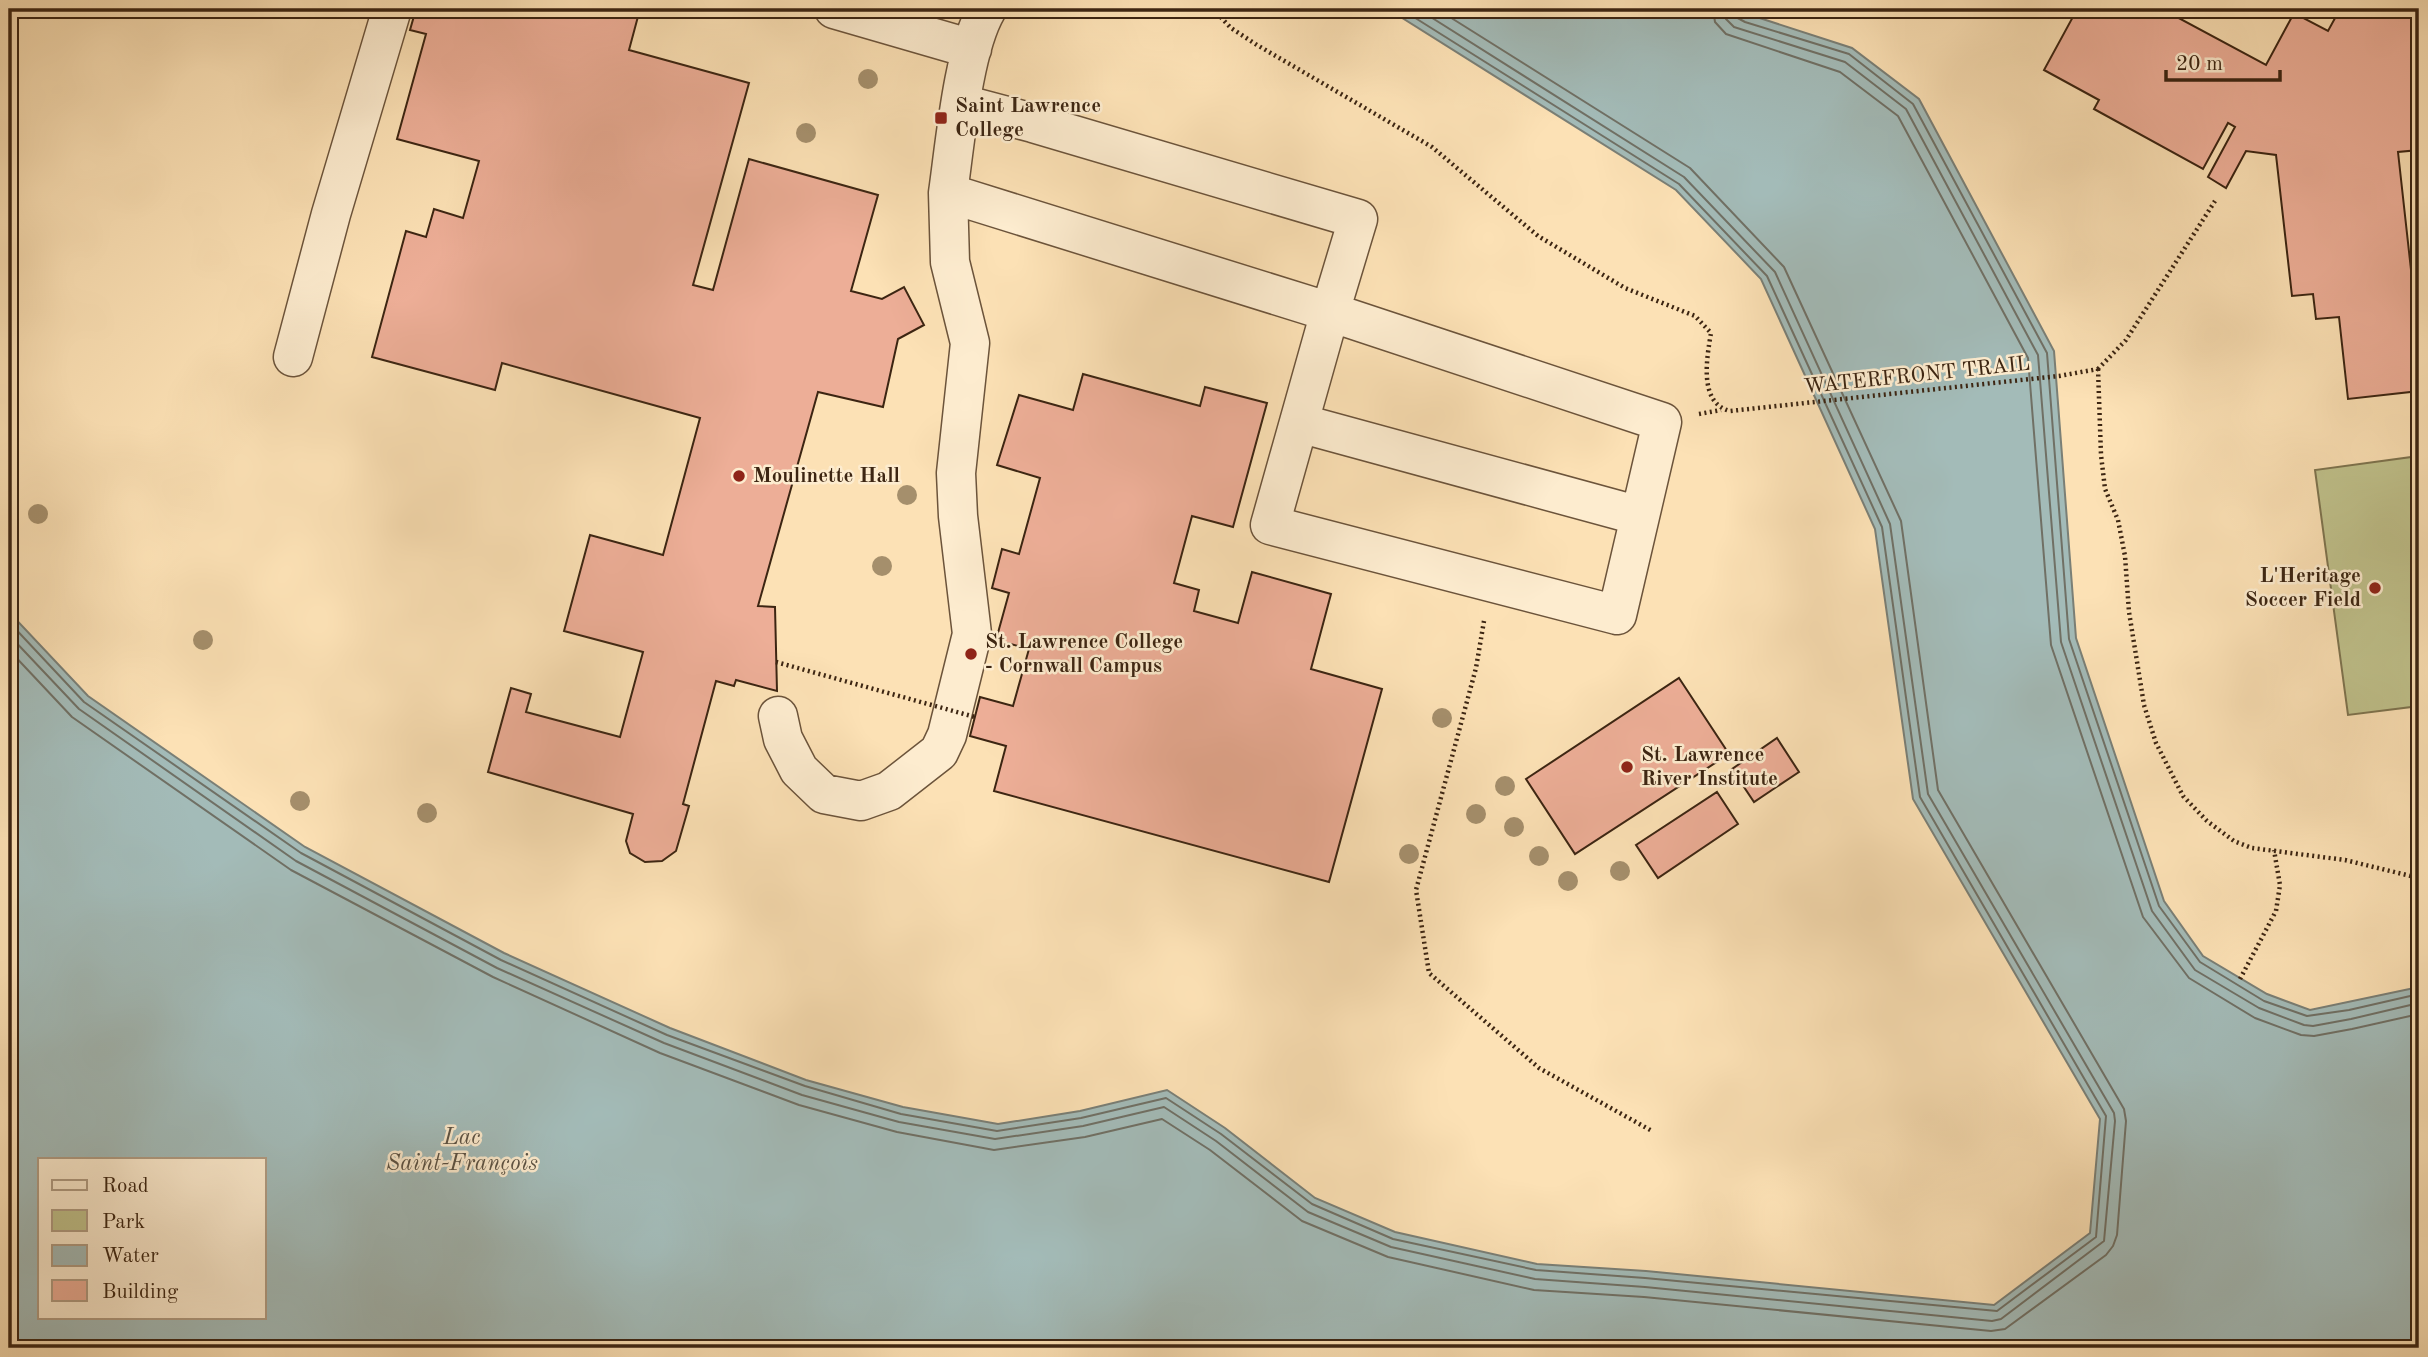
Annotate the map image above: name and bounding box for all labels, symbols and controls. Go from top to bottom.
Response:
scale bar [2166,38,2279,82]
text: 20 m [2176,54,2223,75]
place label: Saint Lawrence College [955,96,1101,141]
marker: Saint Lawrence College [933,110,949,126]
street label: WATERFRONT TRAIL [1803,354,2031,398]
place label: Moulinette Hall [753,466,900,487]
marker: Moulinette Hall [731,468,747,484]
place label: L'Heritage Soccer Field [2245,566,2361,611]
marker: L'Heritage Soccer Field [2367,580,2383,596]
place label: St. Lawrence College - Cornwall Campus [985,632,1183,677]
marker: St. Lawrence College - Cornwall Campus [963,646,979,662]
place label: St. Lawrence River Institute [1641,745,1778,790]
marker: St. Lawrence River Institute [1619,759,1635,775]
water label: Lac Saint-François [386,1126,538,1175]
legend [38,1158,266,1318]
text: Road [102,1176,149,1197]
text: Park [102,1212,145,1233]
text: Water [102,1246,159,1267]
text: Building [102,1282,179,1303]

